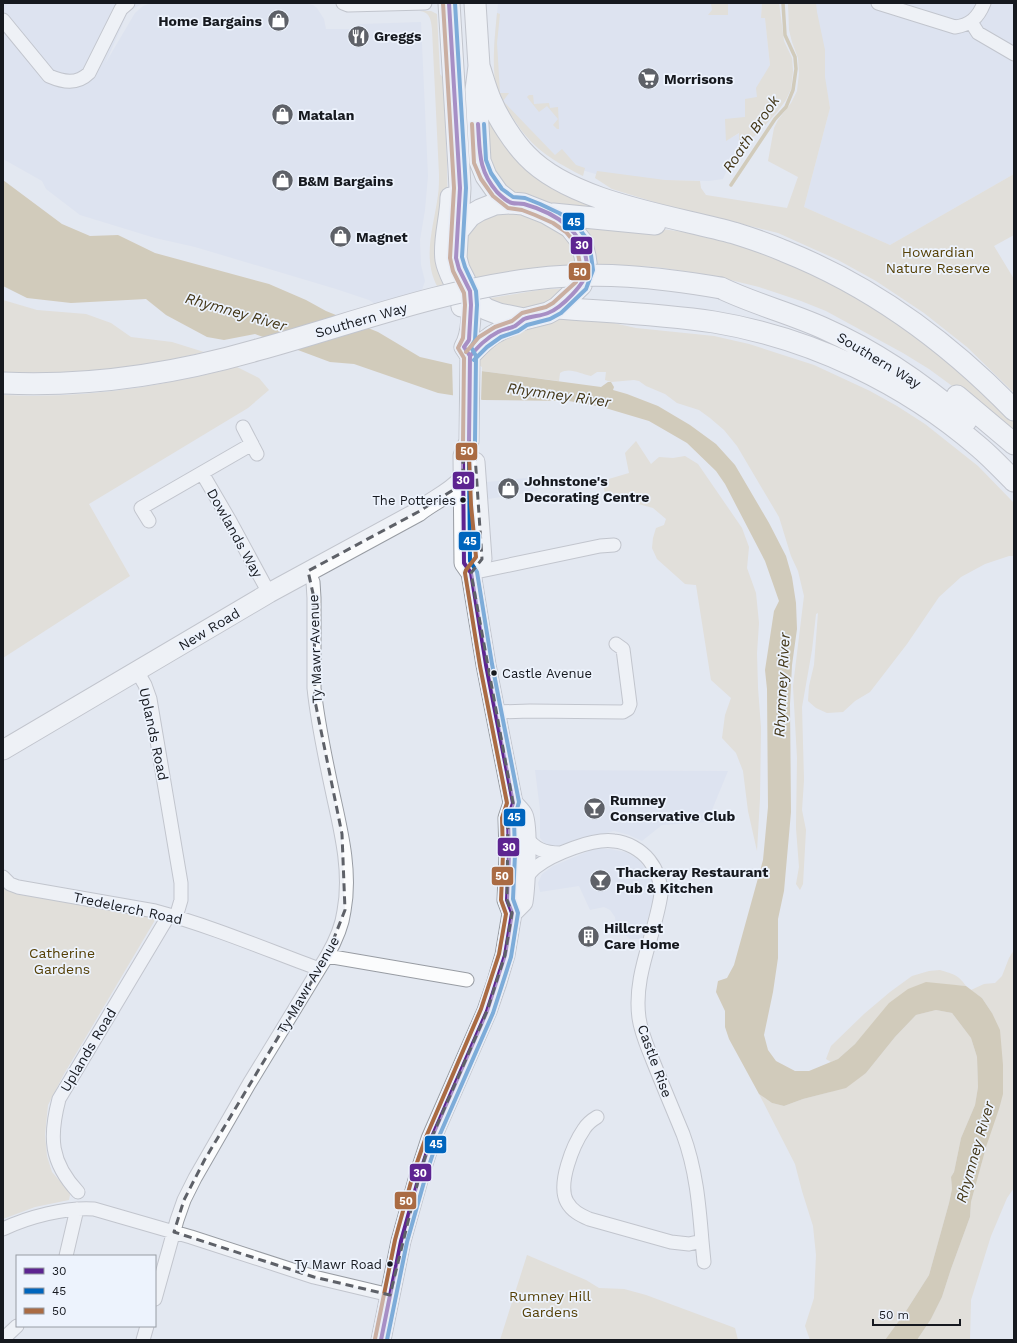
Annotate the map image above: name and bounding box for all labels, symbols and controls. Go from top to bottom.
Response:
shop icon: Home Bargains [265,8,291,34]
place label: Home Bargains [158,13,263,29]
restaurant icon: Greggs [345,23,371,49]
place label: Greggs [374,28,422,44]
supermarket icon: Morrisons [636,66,662,92]
place label: Morrisons [664,71,734,87]
water label: Roath Brook [719,91,784,176]
shop icon: Matalan [269,102,295,128]
place label: Matalan [298,107,354,123]
shop icon: B&M Bargains [270,168,296,194]
place label: B&M Bargains [298,173,394,189]
line badge: 45 [562,212,585,231]
text: 45 [567,216,581,229]
shop icon: Magnet [328,224,354,250]
place label: Magnet [356,229,408,245]
line badge: 30 [570,236,593,255]
text: 30 [575,239,589,252]
park label: Howardian Nature Reserve [886,244,990,276]
line badge: 50 [568,262,591,281]
text: 50 [573,266,587,279]
water label: Rhymney River [183,289,290,335]
street label: Southern Way [313,299,410,341]
street label: Southern Way [834,329,925,392]
water label: Rhymney River [506,379,613,411]
line badge: 50 [455,442,478,461]
text: 50 [460,445,474,458]
line badge: 30 [452,471,475,490]
place label: Johnstone's Decorating Centre [524,473,649,505]
text: 30 [456,474,470,487]
shop icon: Johnstone's Decorating Centre [495,476,521,502]
street label: Dowlands Way [204,486,266,581]
place label: The Potteries [372,493,456,508]
marker: The Potteries [458,495,468,505]
line badge: 45 [458,531,481,551]
text: 45 [463,535,477,548]
street label: Ty Mawr Avenue [305,594,325,704]
street label: New Road [176,605,242,653]
water label: Rhymney River [770,631,794,738]
place label: Castle Avenue [502,666,592,681]
marker: Castle Avenue [489,668,499,678]
street label: Uplands Road [136,686,172,782]
place label: Rumney Conservative Club [610,792,735,824]
bar icon: Rumney Conservative Club [581,795,607,821]
line badge: 45 [503,808,526,827]
text: 45 [507,811,521,824]
line badge: 30 [497,837,520,857]
text: 30 [502,841,516,854]
place label: Thackeray Restaurant Pub & Kitchen [616,864,768,896]
line badge: 50 [491,866,514,886]
bar icon: Thackeray Restaurant Pub & Kitchen [588,867,614,893]
text: 50 [495,870,509,883]
street label: Tredelerch Road [72,889,184,927]
place label: Hillcrest Care Home [604,920,680,952]
building icon: Hillcrest Care Home [575,923,601,949]
street label: Ty Mawr Avenue [274,934,342,1036]
park label: Catherine Gardens [29,945,95,977]
street label: Uplands Road [57,1005,119,1095]
street label: Castle Rise [634,1022,676,1100]
water label: Rhymney River [952,1098,998,1205]
line badge: 45 [424,1135,447,1154]
text: 45 [429,1138,443,1151]
line badge: 30 [409,1163,432,1182]
text: 30 [413,1167,427,1180]
line badge: 50 [394,1191,417,1210]
text: 50 [399,1195,413,1208]
legend [16,1255,156,1327]
place label: Ty Mawr Road [294,1257,382,1272]
marker: Ty Mawr Road [385,1259,395,1269]
text: 30 [52,1264,66,1278]
text: 45 [52,1284,66,1298]
park label: Rumney Hill Gardens [509,1288,592,1320]
scale bar [873,1301,960,1327]
text: 50 [52,1304,66,1318]
text: 50 m [879,1308,909,1322]

